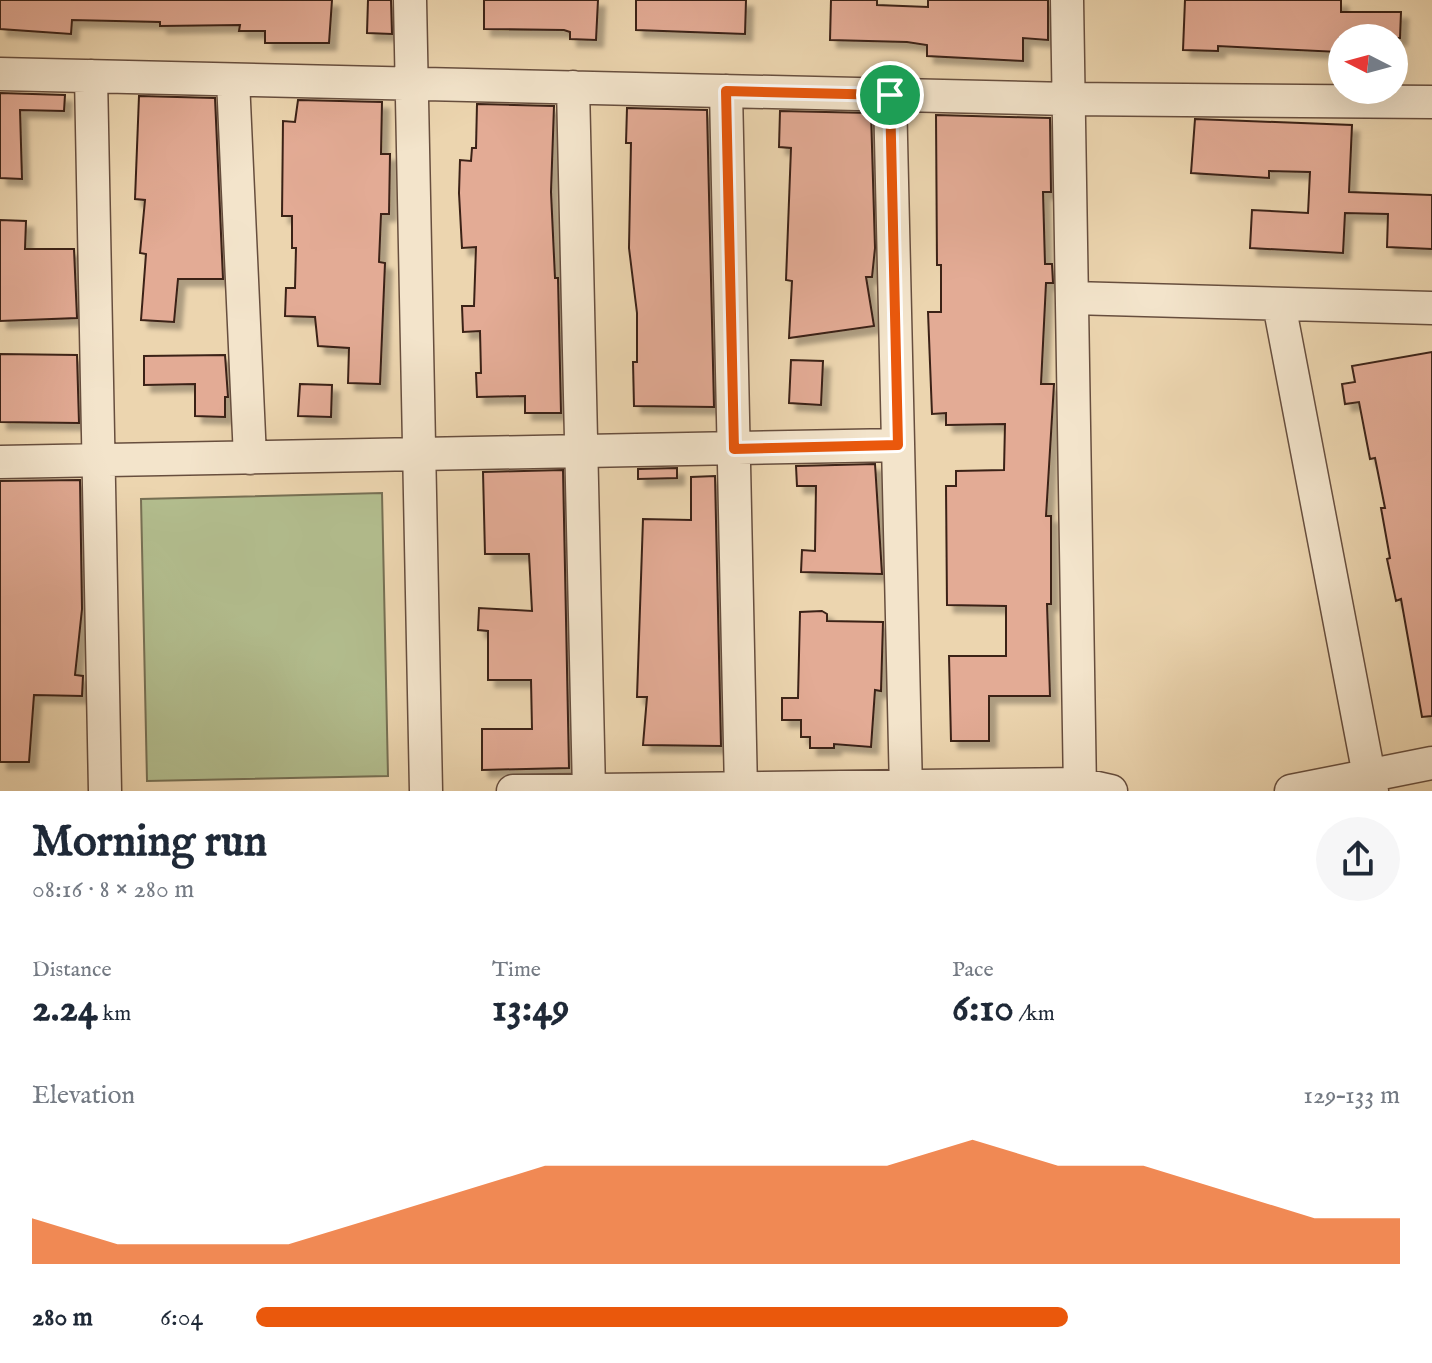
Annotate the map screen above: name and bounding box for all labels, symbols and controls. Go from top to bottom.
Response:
north arrow [1328,24,1408,104]
map controls [1328,24,1408,104]
pin [856,61,924,129]
icon: arrive [868,73,912,117]
text: Morning run [32,815,267,871]
button: share [1316,817,1400,901]
text: 08:16 · 8 × 280 m [32,873,194,906]
text: Distance [32,956,112,984]
text: Time [492,956,541,984]
text: Pace [952,956,994,984]
text: 2.24 [32,984,98,1035]
text: 13:49 [492,984,569,1035]
text: 6:10 [952,984,1014,1035]
text: km [98,1000,131,1028]
text: /km [1014,1000,1055,1028]
text: Elevation [32,1079,135,1112]
text: 129–133 m [1303,1079,1400,1112]
text: 280 m [32,1301,93,1334]
text: 6:04 [160,1301,203,1334]

